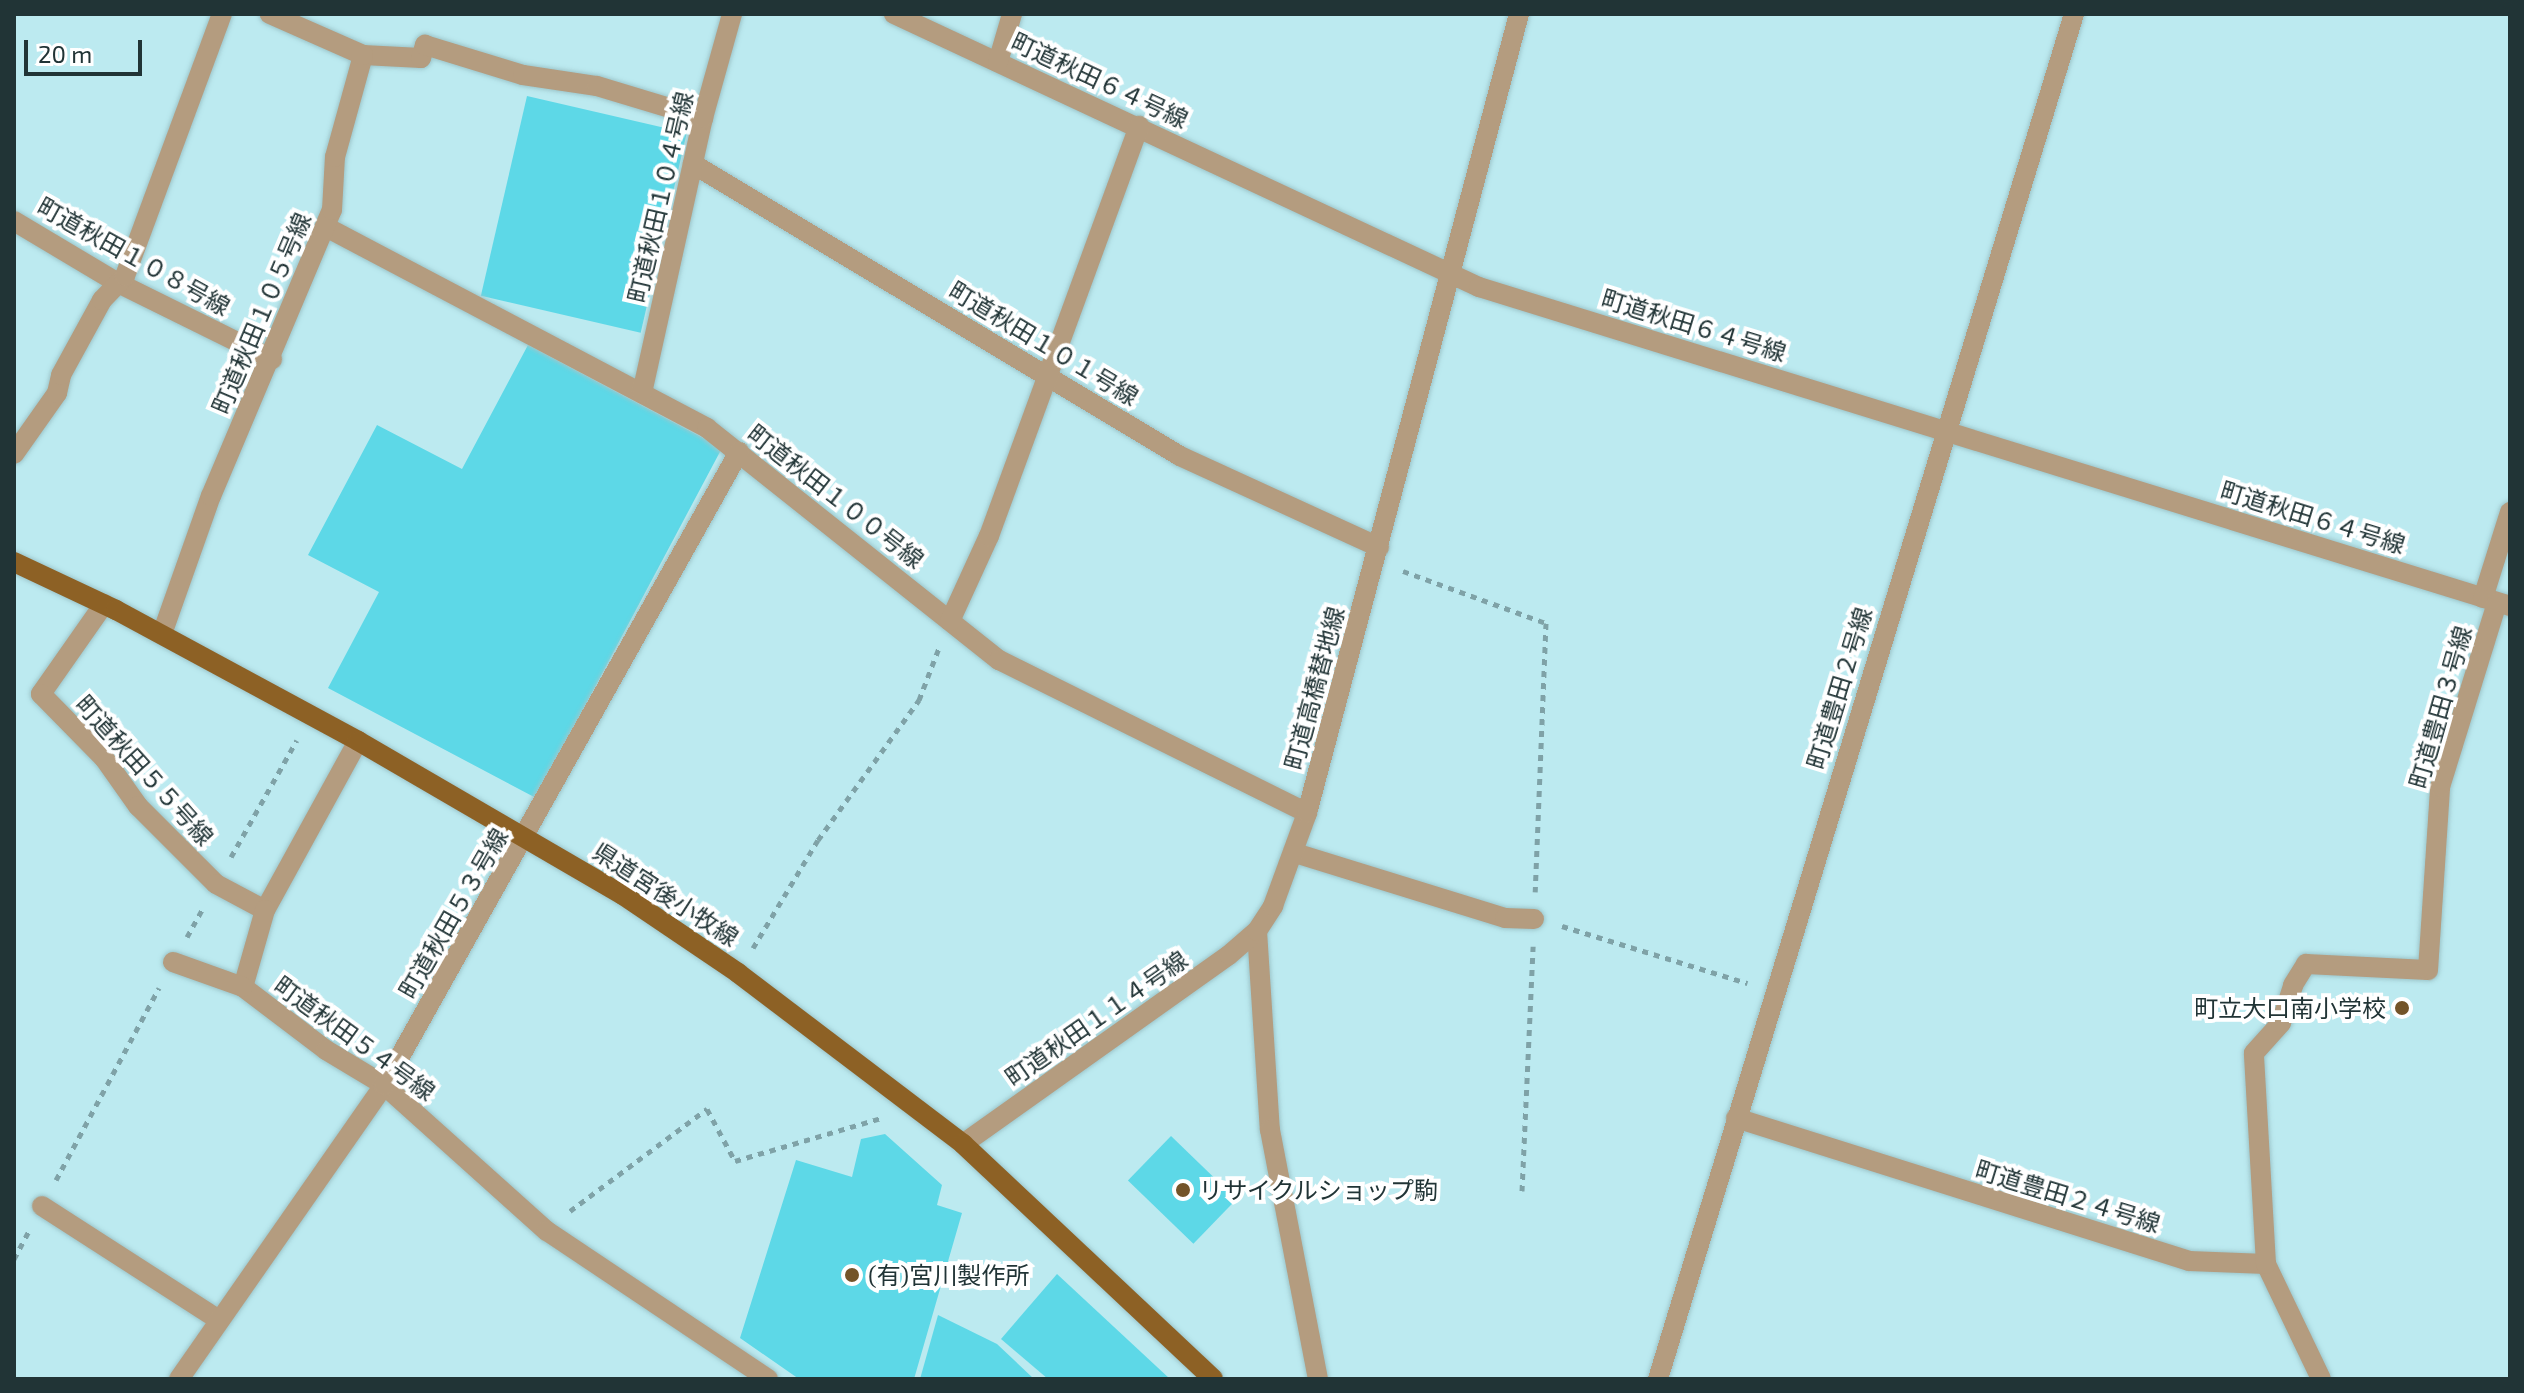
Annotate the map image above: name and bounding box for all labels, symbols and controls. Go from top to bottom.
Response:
scale bar [28,24,146,74]
street label: 町道秋田６４号線 [1007,26,1193,134]
text: 20 m [38,39,92,68]
street label: 町道秋田１０４号線 [622,89,698,305]
street label: 町道秋田１０８号線 [33,191,235,321]
street label: 町道秋田１０５号線 [206,208,316,418]
street label: 町道秋田１０１号線 [944,275,1144,411]
street label: 町道秋田６４号線 [1598,283,1790,367]
street label: 町道秋田１００号線 [742,418,930,574]
street label: 町道秋田６４号線 [2217,475,2409,559]
street label: 町道高橋替地線 [1278,603,1350,773]
street label: 町道豊田２号線 [1801,603,1877,773]
street label: 町道豊田３号線 [2403,622,2477,792]
street label: 町道秋田５５号線 [70,689,220,851]
street label: 町道秋田５３号線 [393,823,513,1003]
street label: 県道宮後小牧線 [588,836,744,952]
street label: 町道秋田１１４号線 [999,944,1193,1092]
street label: 町道秋田５４号線 [269,970,441,1106]
place label: 町立大口南小学校 [2194,994,2386,1022]
marker: 町立大口南小学校 [2393,999,2411,1017]
street label: 町道豊田２４号線 [1972,1154,2164,1238]
place label: リサイクルショップ駒 [1199,1176,1439,1204]
marker: リサイクルショップ駒 [1174,1181,1192,1199]
place label: (有)宮川製作所 [868,1261,1029,1289]
marker: (有)宮川製作所 [843,1266,861,1284]

